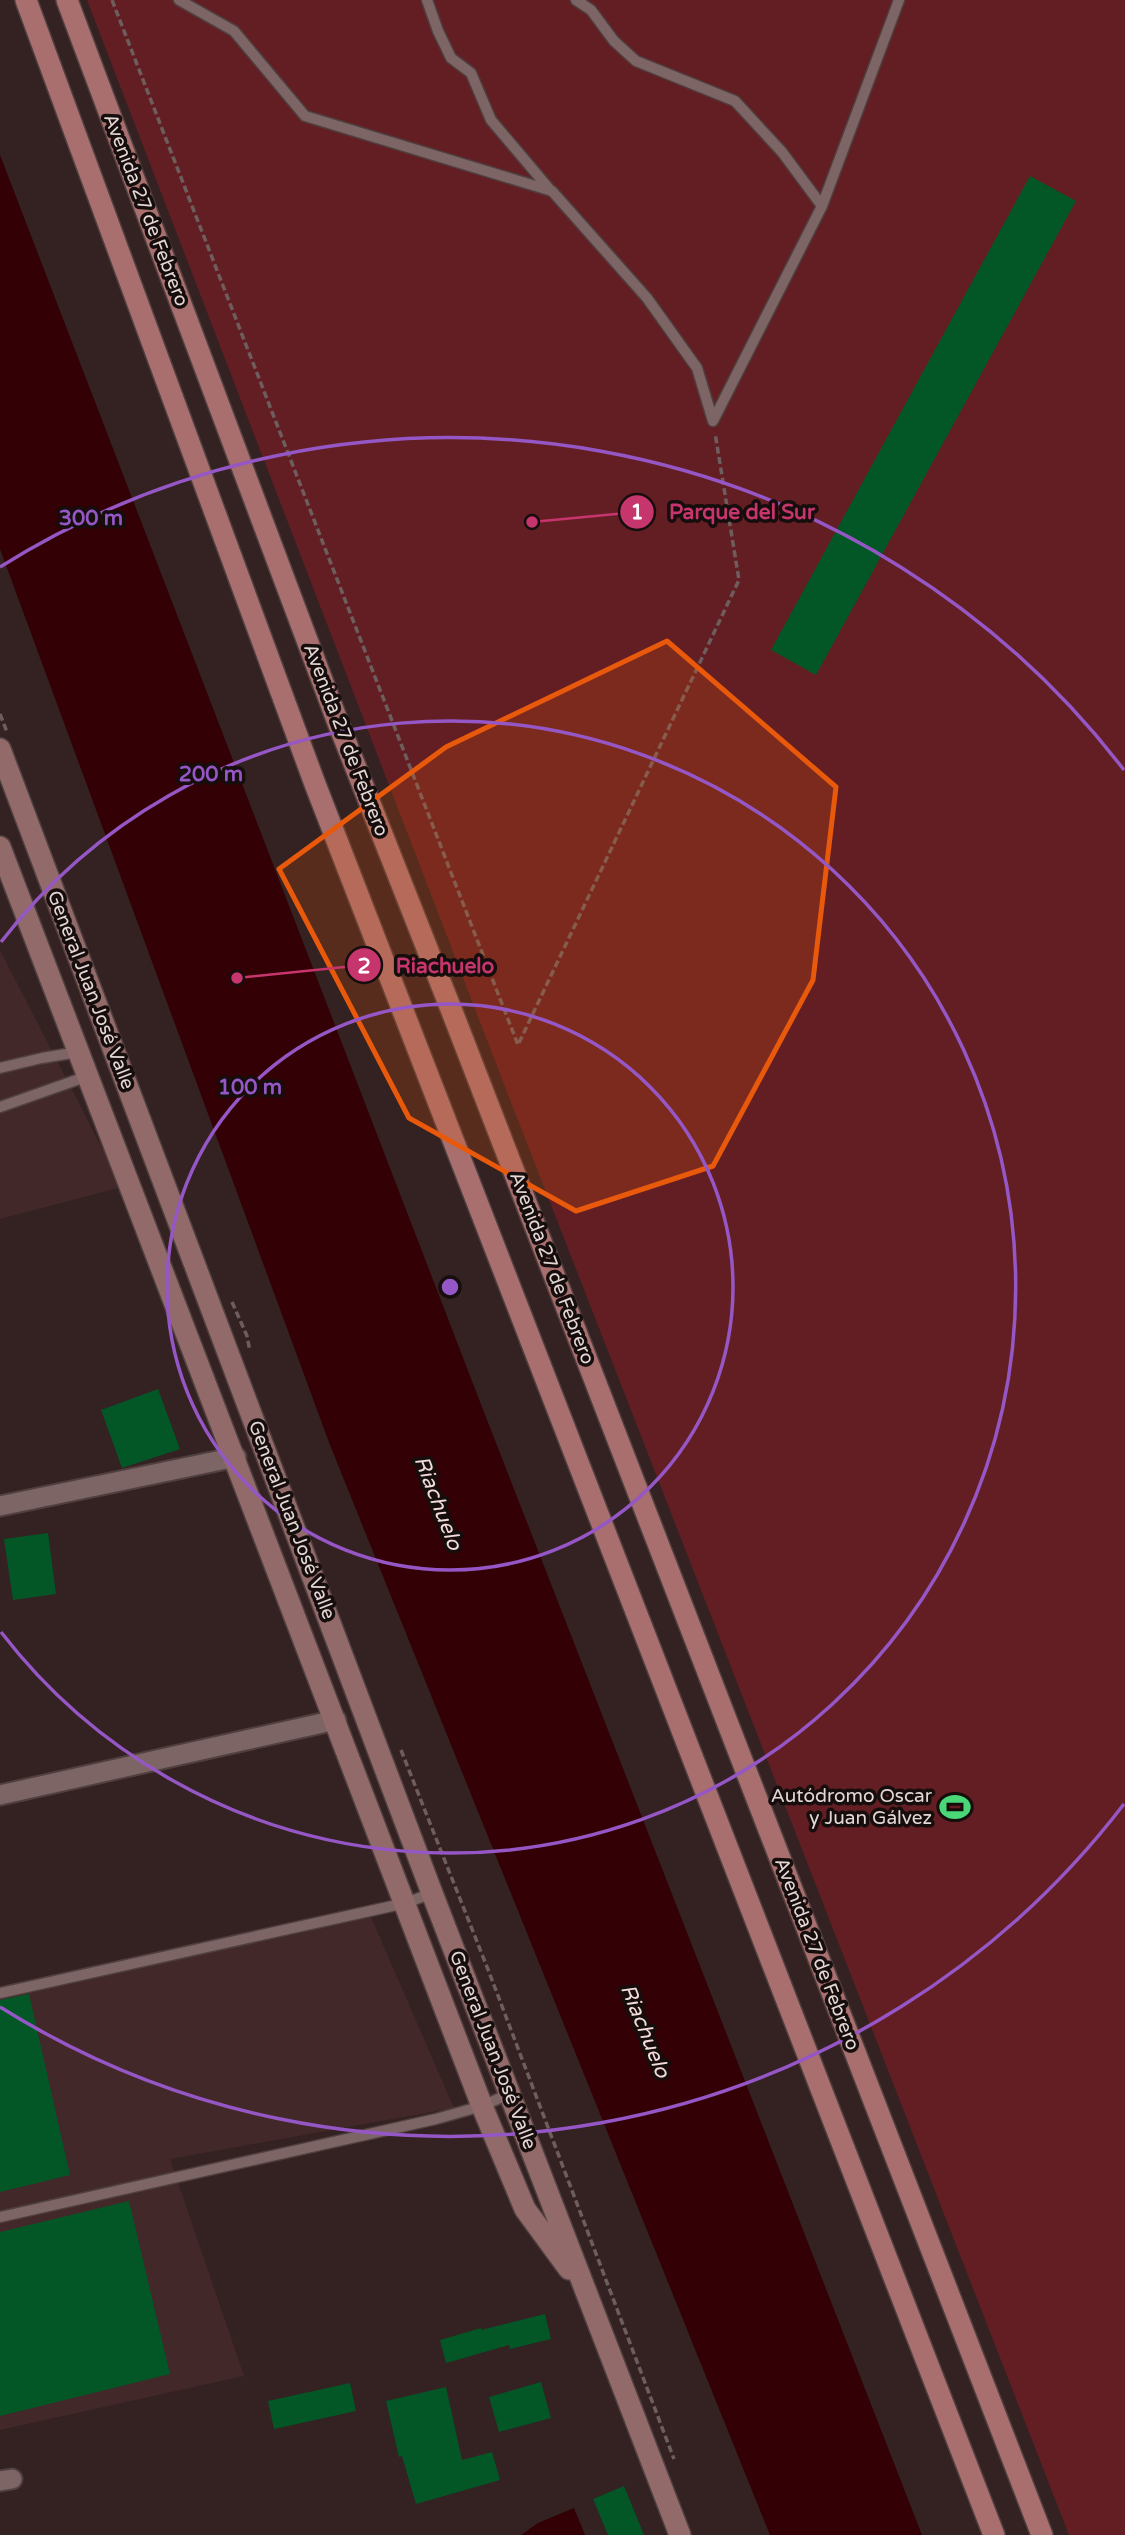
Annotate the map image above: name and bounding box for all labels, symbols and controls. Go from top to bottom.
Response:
street label: Avenida 27 de Febrero [99,111,193,309]
callout: Parque del Sur [620,491,829,533]
text: 1 [630,500,644,525]
text: Parque del Sur [669,500,816,525]
text: 300 m [59,506,123,531]
street label: Avenida 27 de Febrero [299,641,393,839]
text: 200 m [179,762,243,787]
street label: General Juan José Valle [43,888,139,1092]
callout: Riachuelo [347,944,508,986]
text: 2 [357,954,371,979]
text: Riachuelo [396,954,495,979]
text: 100 m [218,1075,282,1100]
street label: Avenida 27 de Febrero [505,1169,599,1367]
centre of rings [438,1275,462,1299]
street label: General Juan José Valle [244,1418,340,1622]
water label: Riachuelo [409,1453,468,1555]
place label: Autódromo Oscar y Juan Gálvez [771,1785,933,1829]
sports icon: Autódromo Oscar y Juan Gálvez [938,1790,972,1824]
street label: Avenida 27 de Febrero [770,1855,864,2053]
street label: General Juan José Valle [445,1948,541,2152]
water label: Riachuelo [615,1981,676,2083]

